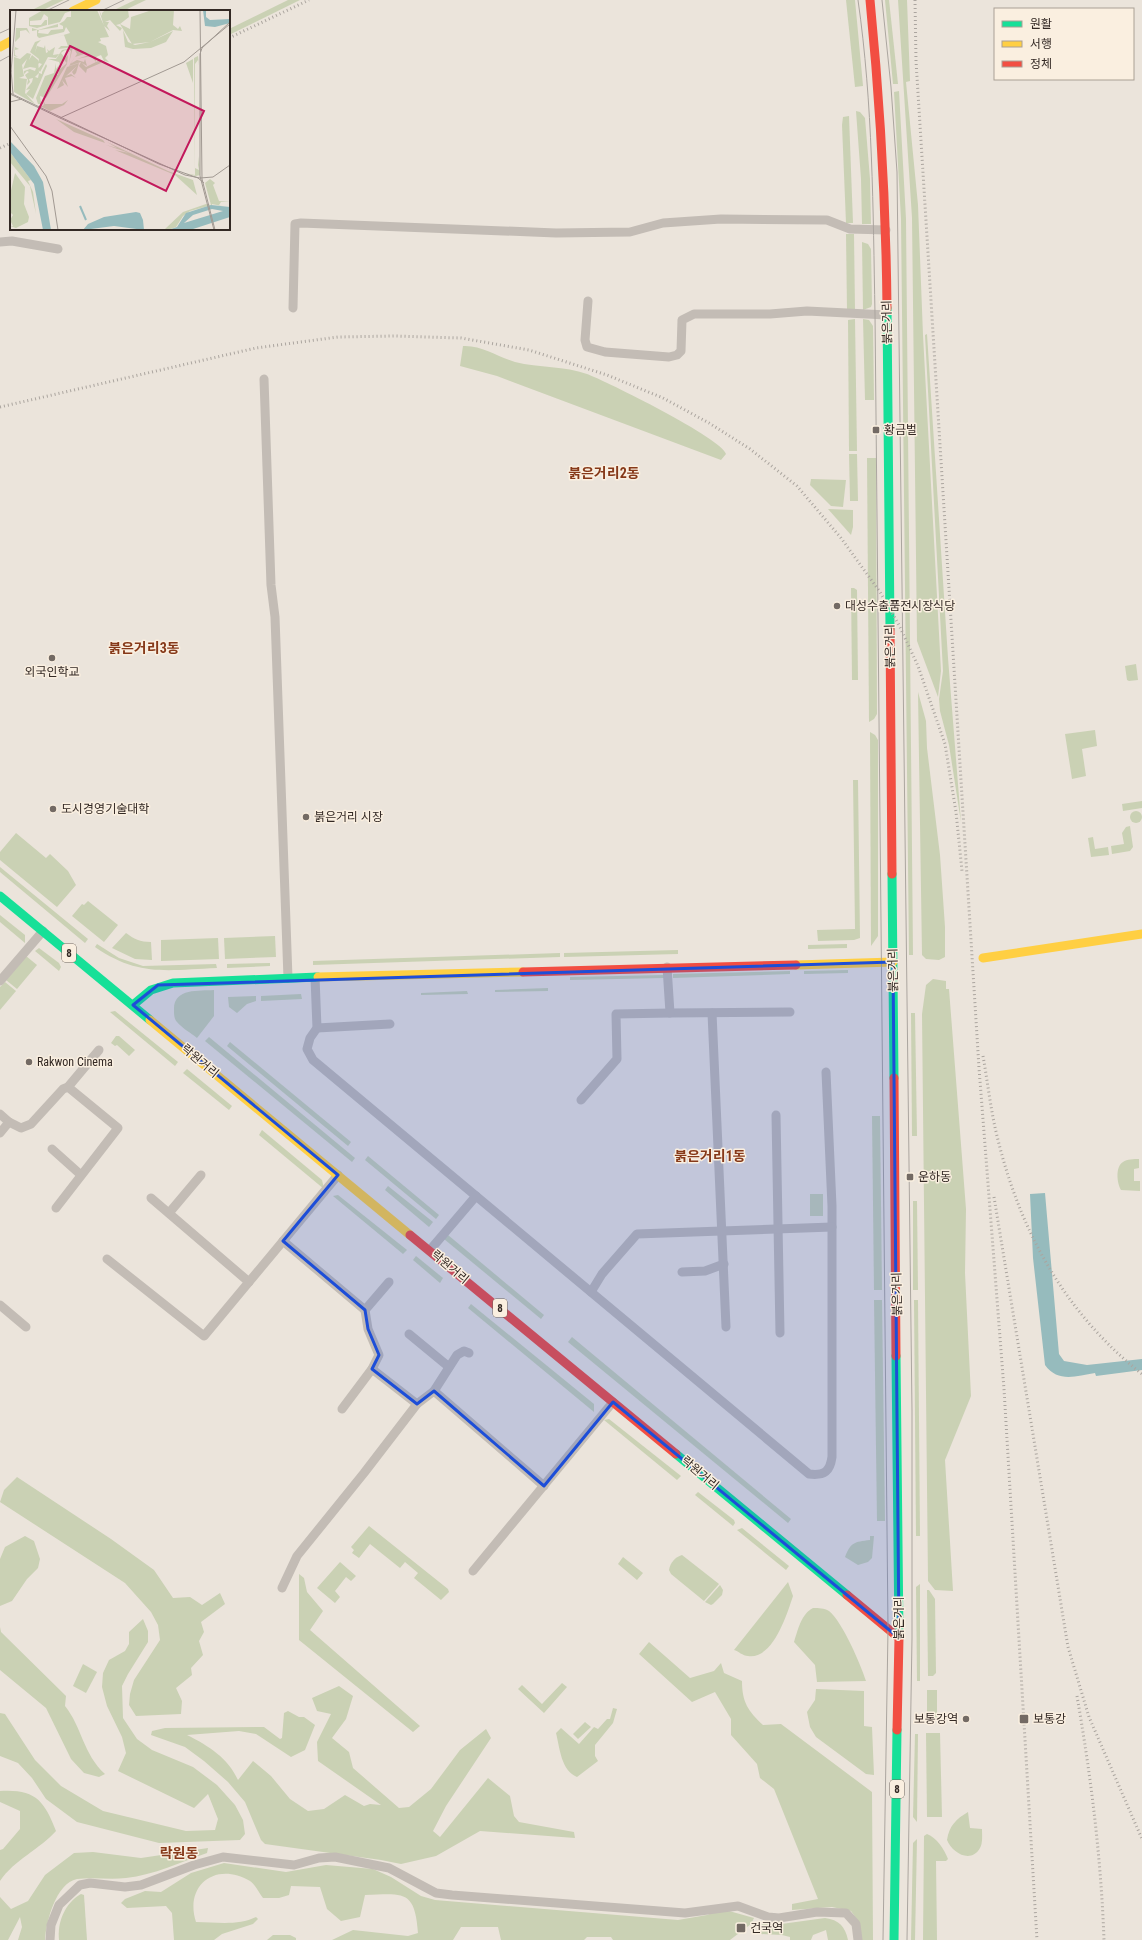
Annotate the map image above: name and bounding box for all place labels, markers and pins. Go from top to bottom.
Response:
place label: 황금벌 [884,423,917,437]
marker: 황금벌 [871,425,881,435]
place label: 대성수출품전시장식당 [845,599,955,613]
marker: 대성수출품전시장식당 [832,601,842,611]
marker: 외국인학교 [47,653,57,663]
place label: 외국인학교 [24,665,80,679]
place label: 도시경영기술대학 [61,802,149,816]
marker: 도시경영기술대학 [48,804,58,814]
place label: 붉은거리 시장 [314,810,383,824]
marker: 붉은거리 시장 [301,812,311,822]
place label: Rakwon Cinema [37,1055,113,1069]
marker: Rakwon Cinema [24,1057,34,1067]
place label: 운하동 [918,1170,951,1184]
marker: 운하동 [905,1172,915,1182]
place label: 보통강역 [914,1712,958,1726]
place label: 보통강 [1033,1712,1066,1726]
marker: 보통강 [1018,1713,1030,1725]
marker: 보통강역 [961,1714,971,1724]
place label: 건국역 [750,1921,783,1935]
marker: 건국역 [735,1922,747,1934]

